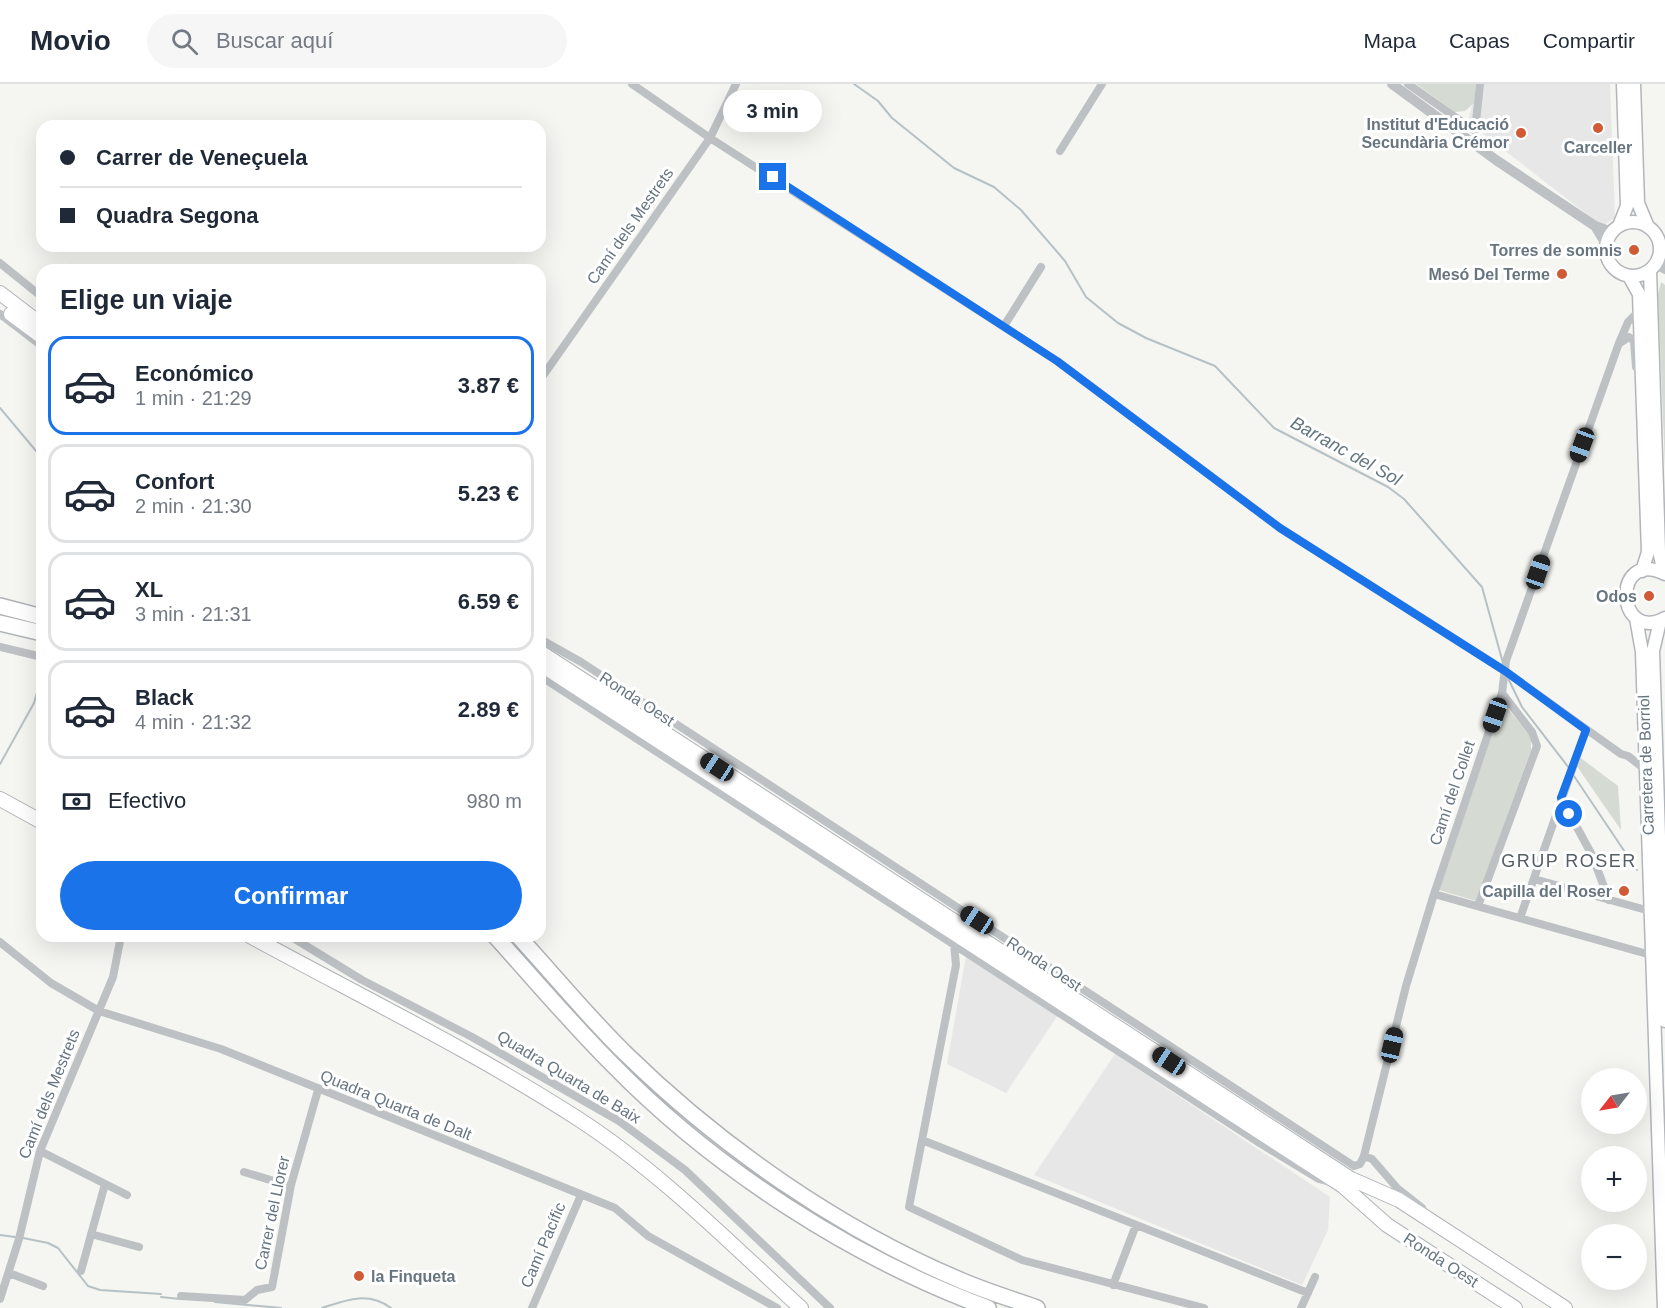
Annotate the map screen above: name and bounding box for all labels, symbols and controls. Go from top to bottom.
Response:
search box [147,14,567,68]
text: Movio [30,25,111,56]
icon: search [168,25,201,58]
text: Buscar aquí [216,28,333,53]
text: Mapa [1364,29,1416,52]
text: Capas [1449,29,1510,52]
text: Compartir [1543,29,1635,52]
callout: 3 min [724,90,822,132]
text: 3 min [746,100,799,122]
place label: Institut d'Educació Secundària Crémor [1361,116,1509,151]
marker: Carceller [1591,121,1605,135]
marker: Institut d'Educació Secundària Crémor [1514,126,1528,140]
place label: Carceller [1564,139,1632,156]
text: Carrer de Veneçuela [96,145,308,170]
route end [759,163,786,190]
street label: Camí dels Mestrets [584,165,676,287]
text: Quadra Segona [96,203,259,228]
place label: Torres de somnis [1490,242,1622,259]
marker: Torres de somnis [1627,243,1641,257]
place label: Mesó Del Terme [1428,266,1550,283]
marker: Mesó Del Terme [1555,267,1569,281]
text: Elige un viaje [60,285,233,315]
icon: car [63,359,117,413]
text: Económico [135,361,254,386]
text: 3.87 € [458,373,519,398]
text: 1 min · 21:29 [135,387,252,409]
water label: Barranc del Sol [1287,412,1406,490]
car [1567,425,1597,465]
icon: car [63,467,117,521]
text: Confort [135,469,214,494]
text: 5.23 € [458,481,519,506]
text: 2 min · 21:30 [135,495,252,517]
car [1524,552,1552,592]
icon: car [63,575,117,629]
text: XL [135,577,163,602]
place label: Odos [1596,588,1637,605]
text: 6.59 € [458,589,519,614]
marker: Odos [1642,589,1656,603]
text: 3 min · 21:31 [135,603,252,625]
street label: Ronda Oest [597,669,678,730]
icon: car [63,683,117,737]
text: Black [135,685,194,710]
street label: Carretera de Borriol [1635,694,1657,836]
car [1481,695,1509,735]
text: 2.89 € [458,697,519,722]
text: 4 min · 21:32 [135,711,252,733]
street label: Camí del Collet [1426,738,1478,847]
car [697,750,737,784]
icon: cash [60,785,93,818]
text: Efectivo [108,788,186,813]
text: 980 m [466,790,522,812]
route start [1555,800,1582,827]
district label: GRUP ROSER [1501,851,1637,871]
button: Confirmar [60,861,522,930]
place label: Capilla del Roser [1482,883,1612,900]
marker: Capilla del Roser [1617,884,1631,898]
car [957,903,997,937]
street label: Ronda Oest [1004,934,1085,995]
car [1379,1025,1405,1065]
street label: Camí dels Mestrets [15,1027,83,1161]
street label: Quadra Quarta de Baix [494,1027,644,1127]
car [1149,1044,1189,1078]
street label: Quadra Quarta de Dalt [318,1067,475,1143]
north arrow [1581,1068,1647,1134]
map controls [1581,1068,1647,1290]
button: + [1581,1146,1647,1212]
street label: Carrer del Llorer [252,1154,293,1272]
street label: Camí Pacífic [517,1200,569,1290]
button: − [1581,1224,1647,1290]
street label: Ronda Oest [1401,1230,1482,1291]
place label: la Finqueta [371,1268,456,1285]
marker: la Finqueta [352,1269,366,1283]

